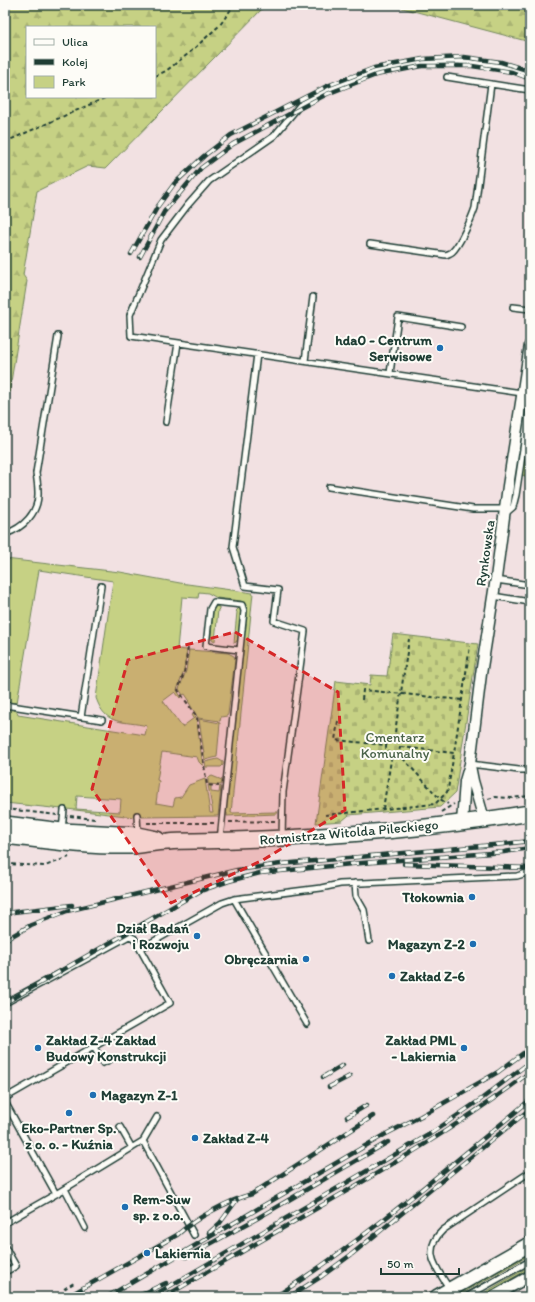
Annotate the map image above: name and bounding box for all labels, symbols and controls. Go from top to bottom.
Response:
legend [26,26,156,98]
text: Ulica [62,35,88,49]
text: Kolej [62,55,88,69]
text: Park [62,75,86,89]
place label: hda0 - Centrum Serwisowe [335,332,432,365]
marker: hda0 - Centrum Serwisowe [435,343,445,353]
street label: Rynkowska [472,519,499,587]
park label: Cmentarz Komunalny [361,729,430,762]
street label: Rotmistrza Witolda Pileckiego [259,816,439,849]
place label: Tłokownia [401,889,465,906]
marker: Tłokownia [467,892,477,902]
place label: Dział Badań i Rozwoju [117,920,189,953]
marker: Dział Badań i Rozwoju [192,931,202,941]
place label: Magazyn Z-2 [388,936,466,953]
marker: Magazyn Z-2 [468,939,478,949]
place label: Obręczarnia [224,951,299,968]
marker: Obręczarnia [301,954,311,964]
place label: Zakład Z-6 [400,968,466,985]
marker: Zakład Z-6 [387,971,397,981]
place label: Zakład Z-4 Zakład Budowy Konstrukcji [46,1032,166,1065]
place label: Zakład PML - Lakiernia [386,1032,457,1065]
marker: Zakład Z-4 Zakład Budowy Konstrukcji [33,1043,43,1053]
marker: Zakład PML - Lakiernia [459,1043,469,1053]
place label: Magazyn Z-1 [101,1087,178,1104]
marker: Magazyn Z-1 [88,1090,98,1100]
marker: Eko-Partner Sp. z o. o. - Kuźnia [64,1108,74,1118]
place label: Eko-Partner Sp. z o. o. - Kuźnia [22,1120,116,1153]
place label: Zakład Z-4 [203,1130,270,1147]
marker: Zakład Z-4 [190,1133,200,1143]
place label: Rem-Suw sp. z o.o. [133,1191,191,1224]
marker: Rem-Suw sp. z o.o. [120,1202,130,1212]
place label: Lakiernia [155,1245,211,1262]
marker: Lakiernia [142,1248,152,1258]
scale bar [381,1250,459,1276]
text: 50 m [387,1257,413,1271]

